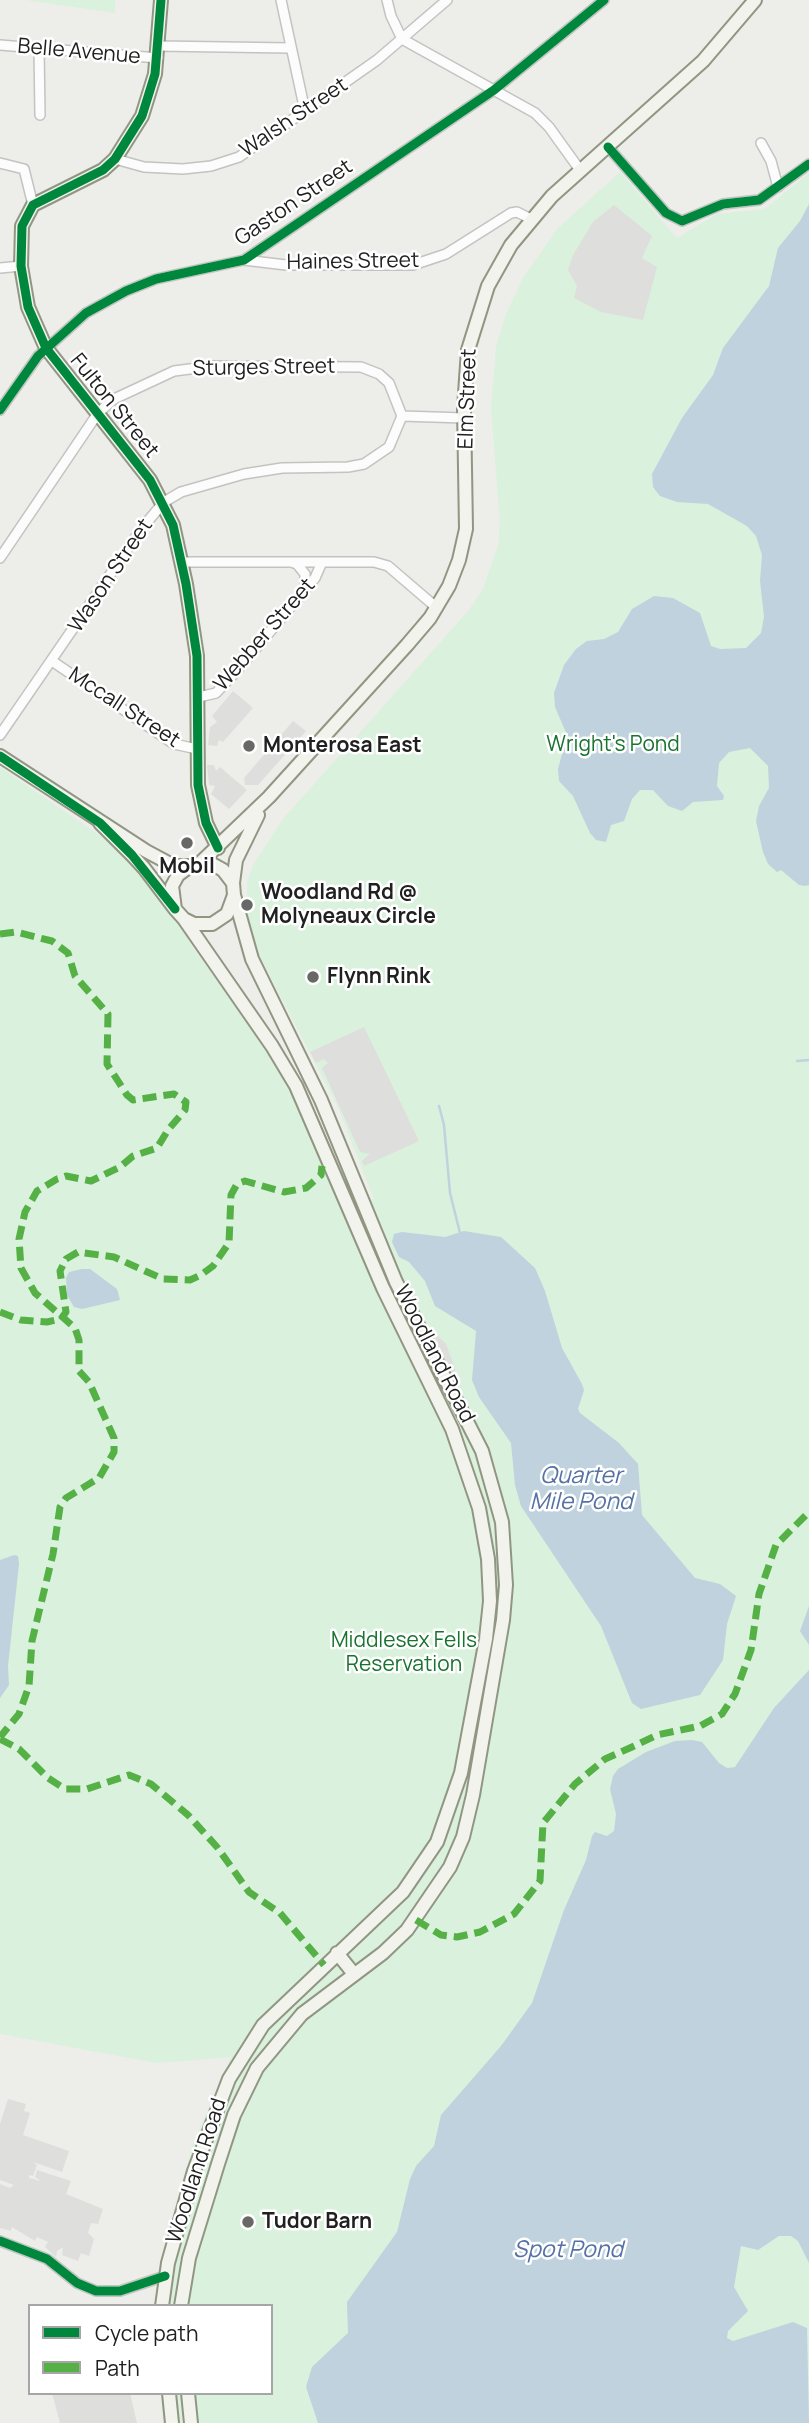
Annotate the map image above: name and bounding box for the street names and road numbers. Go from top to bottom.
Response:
street label: Belle Avenue [16,34,142,70]
street label: Walsh Street [235,73,353,163]
street label: Gaston Street [230,154,358,252]
street label: Haines Street [287,248,419,276]
street label: Elm Street [454,348,482,450]
street label: Fulton Street [64,349,164,463]
street label: Sturges Street [192,354,336,382]
street label: Wason Street [64,514,158,638]
street label: Webber Street [209,573,321,697]
street label: Mccall Street [64,663,184,753]
street label: Woodland Road [388,1281,480,1427]
street label: Woodland Road [162,2095,232,2247]

